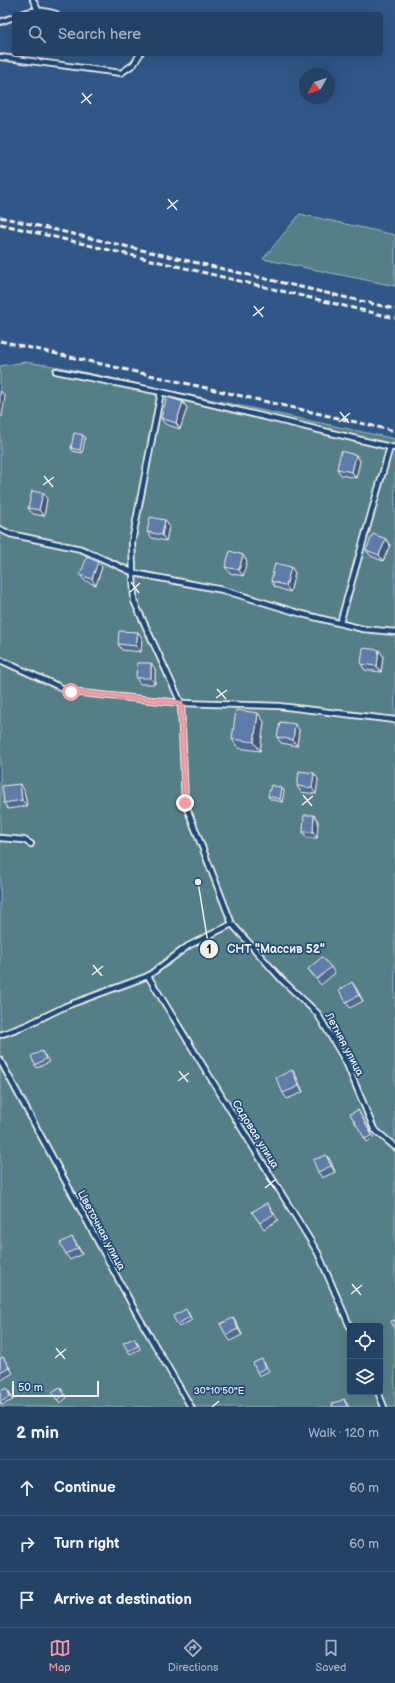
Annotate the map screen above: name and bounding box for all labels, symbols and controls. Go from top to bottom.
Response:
search box [12,12,383,56]
icon: search [26,23,48,45]
text: Search here [58,25,141,44]
north arrow [299,68,335,104]
route start [62,683,80,701]
route end [176,794,194,812]
callout: СНТ "Массив 52" [199,937,333,961]
text: 1 [206,942,212,957]
text: СНТ "Массив 52" [227,942,325,957]
street label: Летняя улица [322,1009,367,1079]
street label: Садовая улица [229,1098,282,1171]
street label: Цветочная улица [75,1188,128,1273]
map controls [347,1323,383,1395]
button: locate [347,1323,383,1359]
button: layers [347,1359,383,1395]
scale bar [12,1379,99,1398]
text: 50 m [18,1381,43,1394]
text: 30°10'50"E [194,1385,245,1397]
text: 2 min [16,1423,59,1443]
text: Walk · 120 m [308,1425,379,1441]
icon: ahead [16,1477,38,1499]
text: Continue [54,1478,116,1497]
text: 60 m [349,1480,379,1496]
icon: right [16,1533,38,1555]
text: Turn right [54,1534,119,1553]
text: 60 m [349,1536,379,1552]
icon: arrive [16,1589,38,1611]
text: Arrive at destination [54,1590,192,1609]
tab: Map [49,1637,71,1674]
tab: Directions [168,1637,218,1674]
tab: Saved [316,1637,346,1674]

